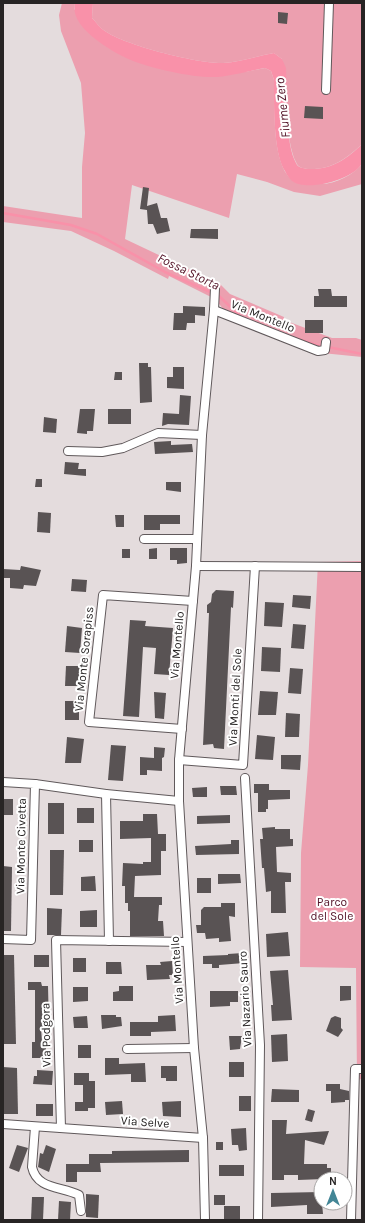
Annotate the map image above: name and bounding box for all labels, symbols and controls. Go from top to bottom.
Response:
water label: Fiume Zero [272,77,293,139]
water label: Fossa Storta [155,250,223,293]
street label: Via Montello [229,297,297,335]
street label: Via Monte Sorapiss [72,606,96,712]
street label: Via Montello [167,611,187,679]
street label: Via Monti del Sole [225,648,245,746]
street label: Via Monte Civetta [13,798,29,894]
park label: Parco del Sole [311,895,353,923]
street label: Via Montello [168,936,186,1004]
street label: Via Nazario Sauro [235,951,255,1047]
street label: Via Podgora [38,1003,54,1067]
street label: Via Selve [120,1113,170,1131]
north arrow [313,1171,353,1211]
text: N [329,1175,337,1188]

